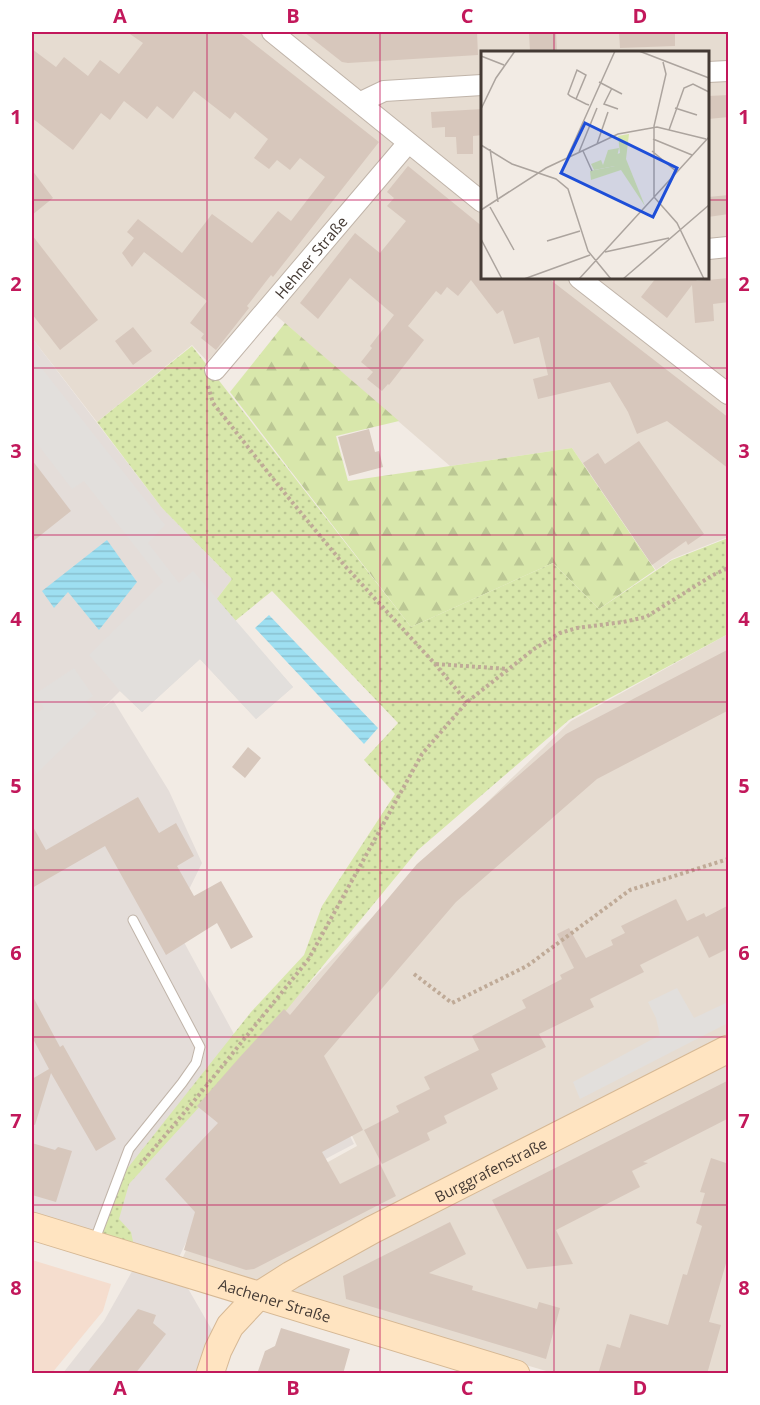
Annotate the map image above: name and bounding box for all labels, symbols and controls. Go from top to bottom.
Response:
text: A [113,2,127,29]
text: B [286,2,300,29]
text: C [461,2,474,29]
text: D [633,2,647,29]
inset map [481,51,709,279]
text: 1 [10,103,22,130]
text: 1 [738,103,750,130]
street label: Hehner Straße [270,212,352,303]
text: 2 [10,270,22,297]
text: 2 [738,270,750,297]
text: 3 [10,437,22,464]
text: 3 [738,437,750,464]
text: 4 [10,605,22,632]
text: 4 [738,605,750,632]
text: 5 [10,772,22,799]
text: 5 [738,772,750,799]
text: 6 [10,939,22,966]
text: 6 [738,939,750,966]
text: 7 [10,1107,22,1134]
text: 7 [738,1107,750,1134]
street label: Burggrafenstraße [431,1133,550,1207]
text: 8 [10,1274,22,1301]
street label: Aachener Straße [216,1274,333,1327]
text: 8 [738,1274,750,1301]
text: A [113,1374,127,1401]
text: B [286,1374,300,1401]
text: C [461,1374,474,1401]
text: D [633,1374,647,1401]

